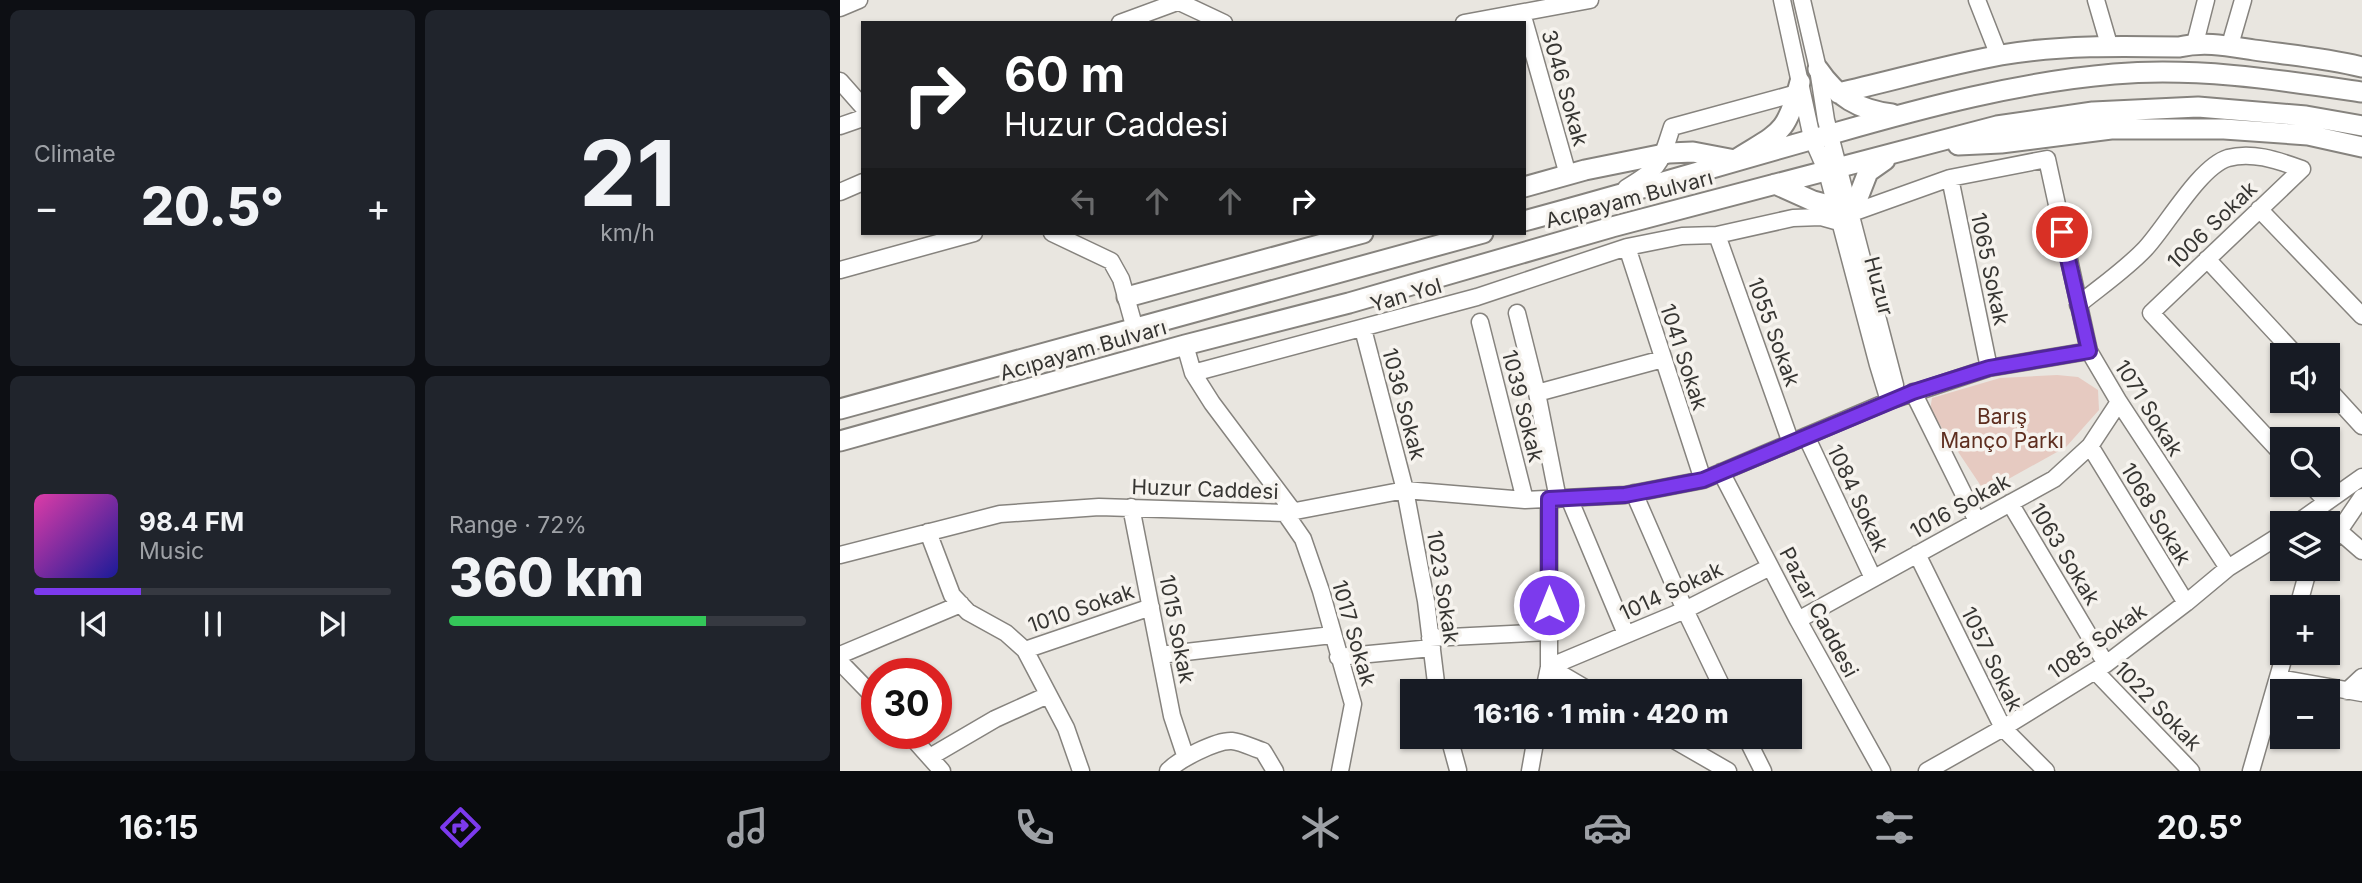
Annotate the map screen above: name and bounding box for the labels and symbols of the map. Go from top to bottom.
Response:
street label: 3046 Sokak [1536,27,1594,149]
street label: Acıpayam Bulvarı [1543,165,1715,233]
street label: 1006 Sokak [2162,176,2262,274]
pin [2032,202,2092,262]
street label: 1065 Sokak [1966,210,2014,328]
street label: Huzur [1859,254,1899,318]
street label: Yan Yol [1367,273,1445,317]
street label: 1055 Sokak [1743,274,1805,390]
street label: 1041 Sokak [1655,301,1713,414]
street label: Acıpayam Bulvarı [997,314,1169,386]
street label: 1036 Sokak [1377,345,1431,463]
street label: 1039 Sokak [1497,347,1549,465]
street label: 1071 Sokak [2110,355,2189,461]
park label: Barış Manço Parkı [1940,404,2064,453]
street label: 1084 Sokak [1822,441,1894,556]
street label: 1068 Sokak [2116,458,2196,570]
street label: 1016 Sokak [1906,468,2015,544]
street label: Huzur Caddesi [1131,474,1279,504]
street label: 1063 Sokak [2025,498,2105,610]
street label: 1023 Sokak [1422,529,1464,646]
street label: Pazar Caddesi [1774,543,1864,681]
street label: 1014 Sokak [1616,556,1727,626]
position arrow [1512,568,1586,642]
street label: 1015 Sokak [1154,573,1200,686]
street label: 1017 Sokak [1327,577,1381,689]
street label: 1010 Sokak [1025,578,1138,638]
street label: 1085 Sokak [2043,598,2151,684]
street label: 1057 Sokak [1956,603,2028,716]
street label: 1022 Sokak [2109,656,2207,756]
speed limit sign: 30 [861,658,952,749]

